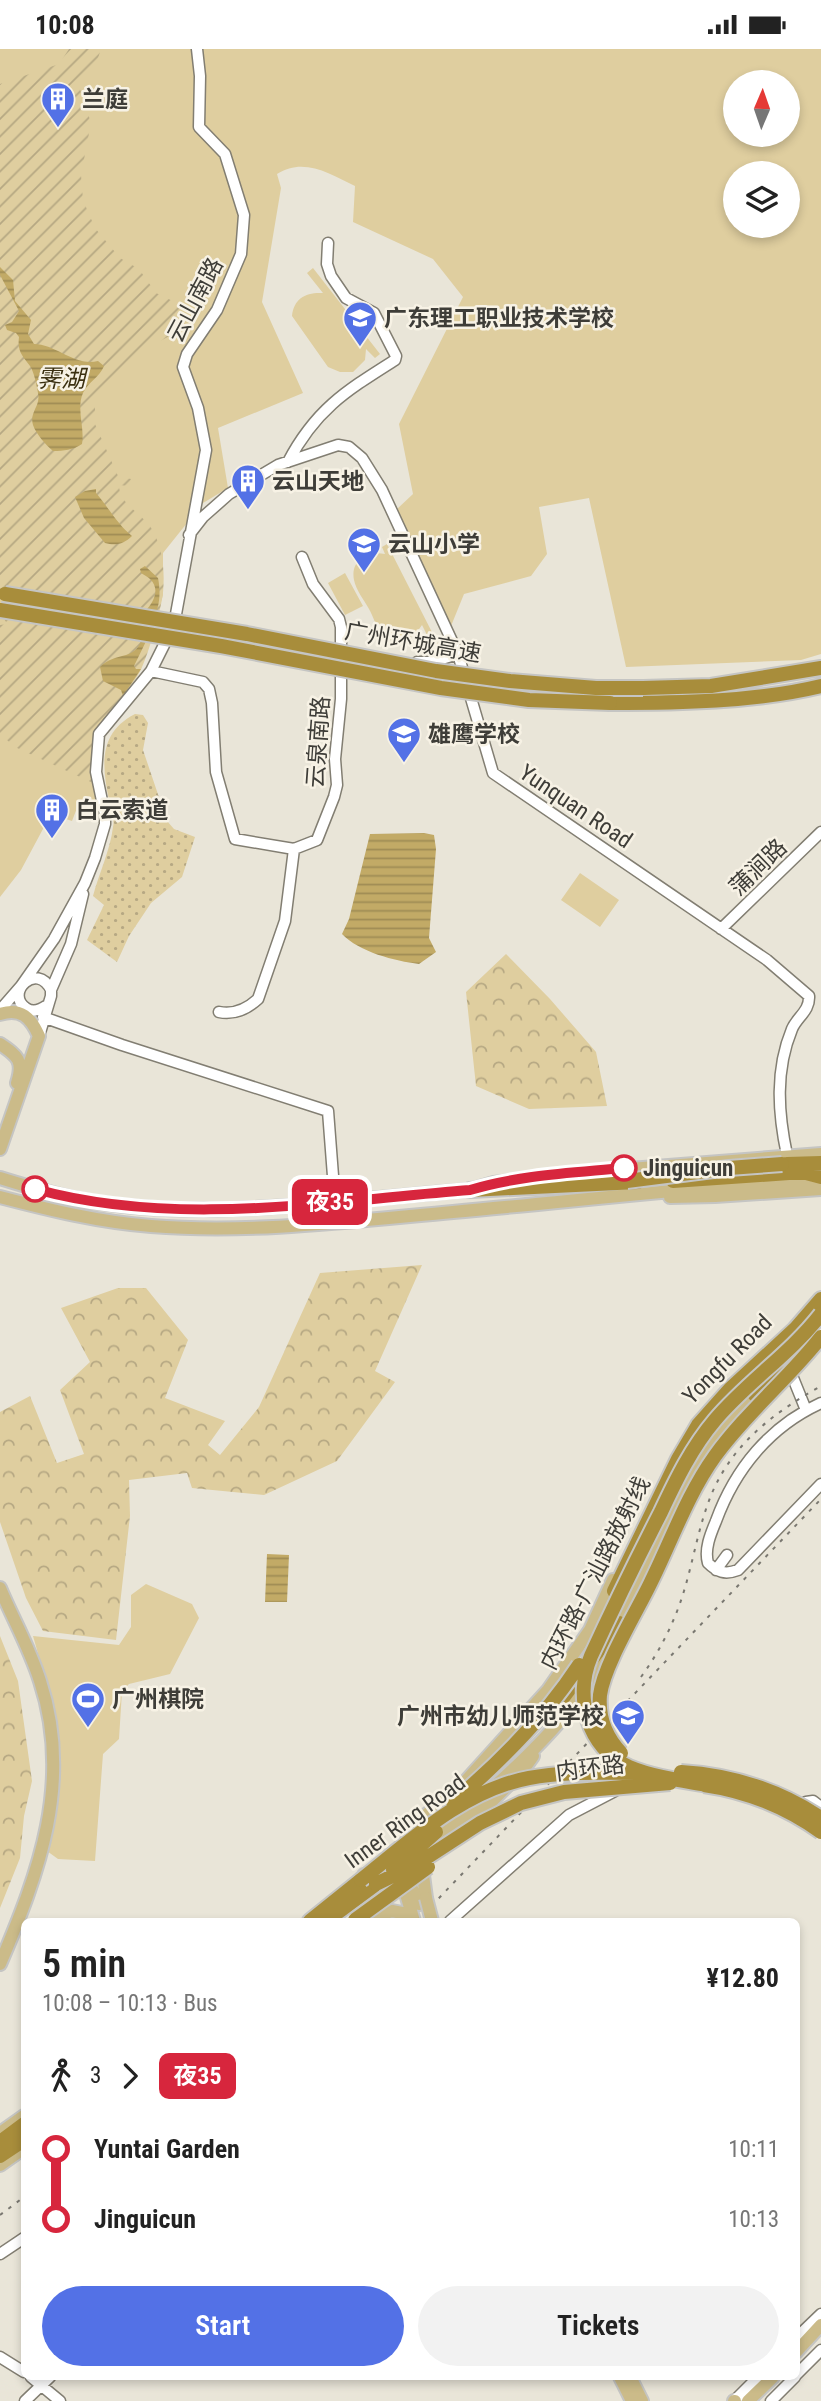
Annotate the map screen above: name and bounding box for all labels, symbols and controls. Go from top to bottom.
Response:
text: 10:08 [35,10,95,40]
north arrow [723,70,800,147]
map controls [723,70,800,238]
building icon: 兰庭 [39,80,77,129]
place label: 兰庭 [82,86,128,113]
button: layers [723,161,800,238]
street label: 云山南路 [162,253,229,347]
school or university icon: 广东理工职业技术学校 [341,299,379,348]
place label: 广东理工职业技术学校 [384,305,614,332]
water label: 霁湖 [37,365,89,393]
building icon: 云山天地 [229,462,267,511]
place label: 云山天地 [272,468,364,495]
school or university icon: 云山小学 [345,525,383,574]
place label: 云山小学 [388,531,480,558]
street label: 广州环城高速 [343,617,483,668]
street label: 云泉南路 [302,695,335,789]
school or university icon: 雄鹰学校 [385,715,423,764]
place label: 雄鹰学校 [428,721,520,748]
street label: Yunquan Road [514,759,637,854]
building icon: 白云索道 [33,791,71,840]
place label: 白云索道 [76,797,168,824]
street label: 蒲涧路 [724,834,793,901]
marker: Jinguicun [611,1155,637,1181]
place label: Jinguicun [643,1155,733,1182]
unlabelled marker [22,1176,48,1202]
line badge: 夜35 [290,1179,370,1225]
text: 夜35 [306,1188,354,1216]
street label: Yongfu Road [677,1309,778,1410]
street label: 内环路-广汕路放射线 [535,1472,656,1674]
sports icon: 广州棋院 [69,1680,107,1729]
place label: 广州棋院 [112,1686,204,1713]
school or university icon: 广州市幼儿师范学校 [609,1697,647,1746]
place label: 广州市幼儿师范学校 [397,1703,604,1730]
street label: 内环路 [554,1751,626,1786]
street label: Inner Ring Road [340,1769,471,1874]
text: 5 min [42,1942,126,1986]
text: ¥12.80 [707,1963,779,1993]
text: 10:08 – 10:13 · Bus [42,1990,218,2017]
icon: walk [42,2057,80,2095]
icon: forward [111,2057,149,2095]
text: 3 [90,2062,101,2089]
text: 夜35 [173,2062,222,2090]
text: Yuntai Garden [94,2134,240,2164]
text: 10:11 [728,2136,779,2163]
text: Jinguicun [94,2204,196,2234]
text: 10:13 [728,2206,779,2233]
button: Start [42,2286,404,2366]
button: Tickets [418,2286,779,2366]

